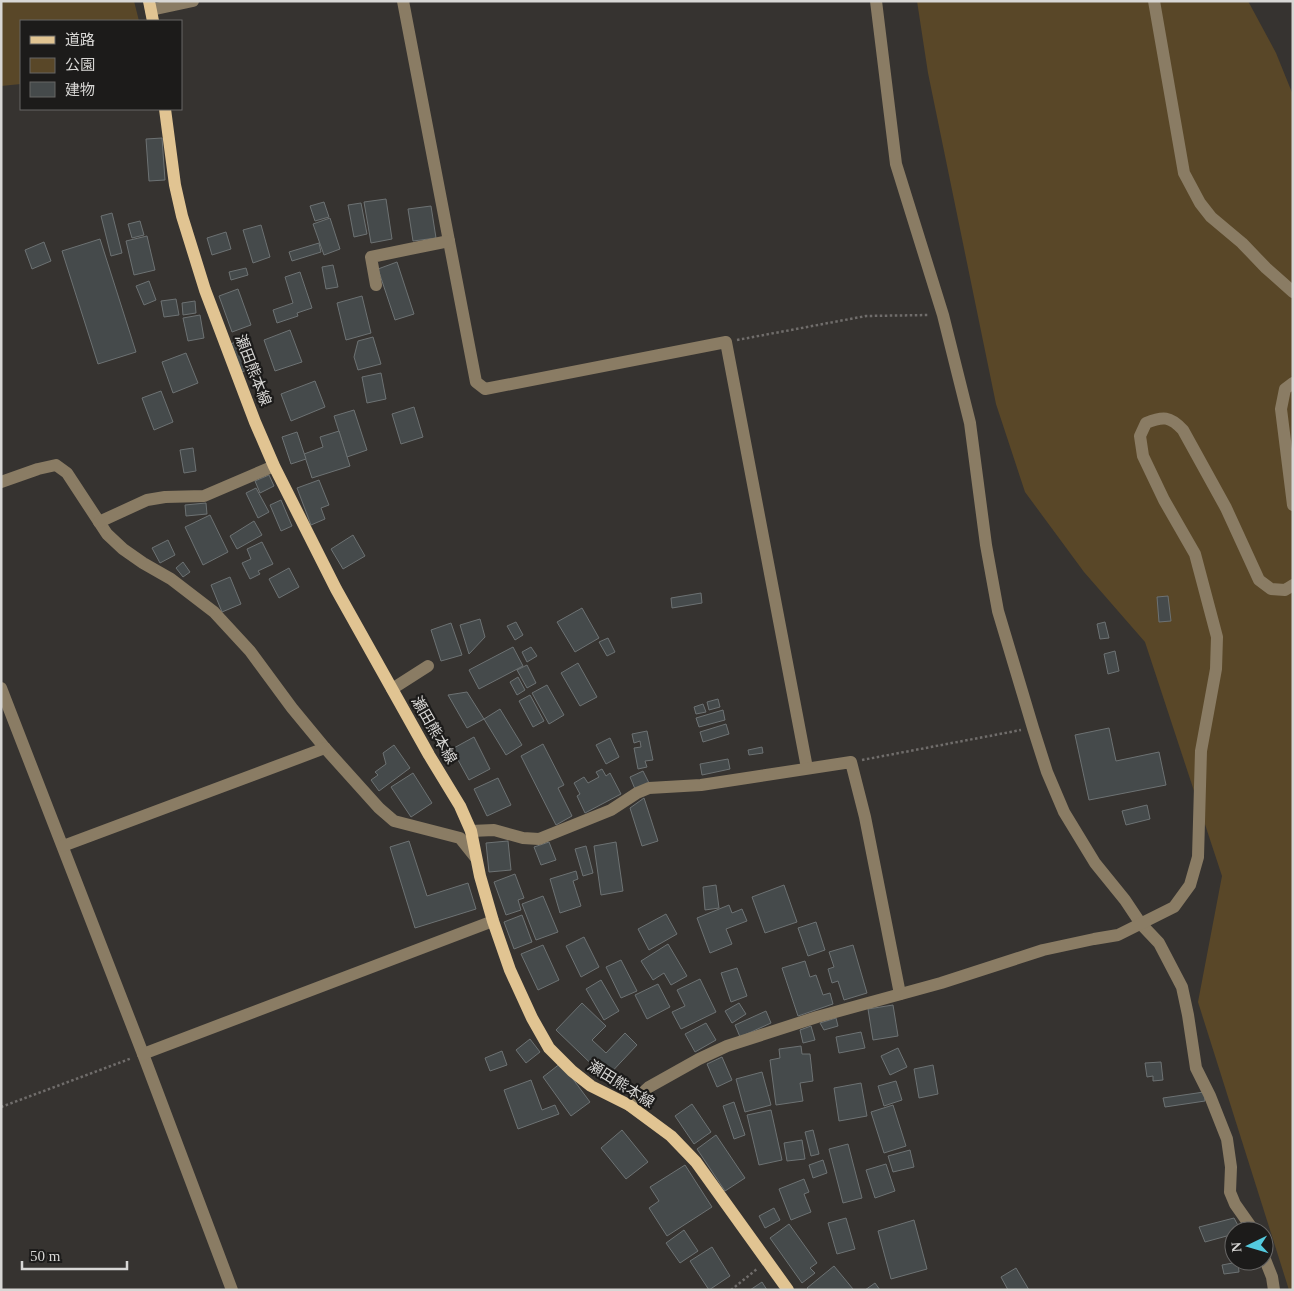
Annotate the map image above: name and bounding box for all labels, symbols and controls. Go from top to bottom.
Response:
legend [20,20,182,110]
text: 道路 [65,32,95,48]
text: 公園 [65,57,95,73]
text: 建物 [65,82,95,98]
street label: 瀬田熊本線 [232,332,274,408]
street label: 瀬田熊本線 [408,694,460,766]
street label: 瀬田熊本線 [585,1057,657,1111]
north arrow [1224,1221,1274,1271]
scale bar [22,1238,128,1270]
text: N [1229,1241,1244,1253]
text: 50 m [30,1248,61,1264]

